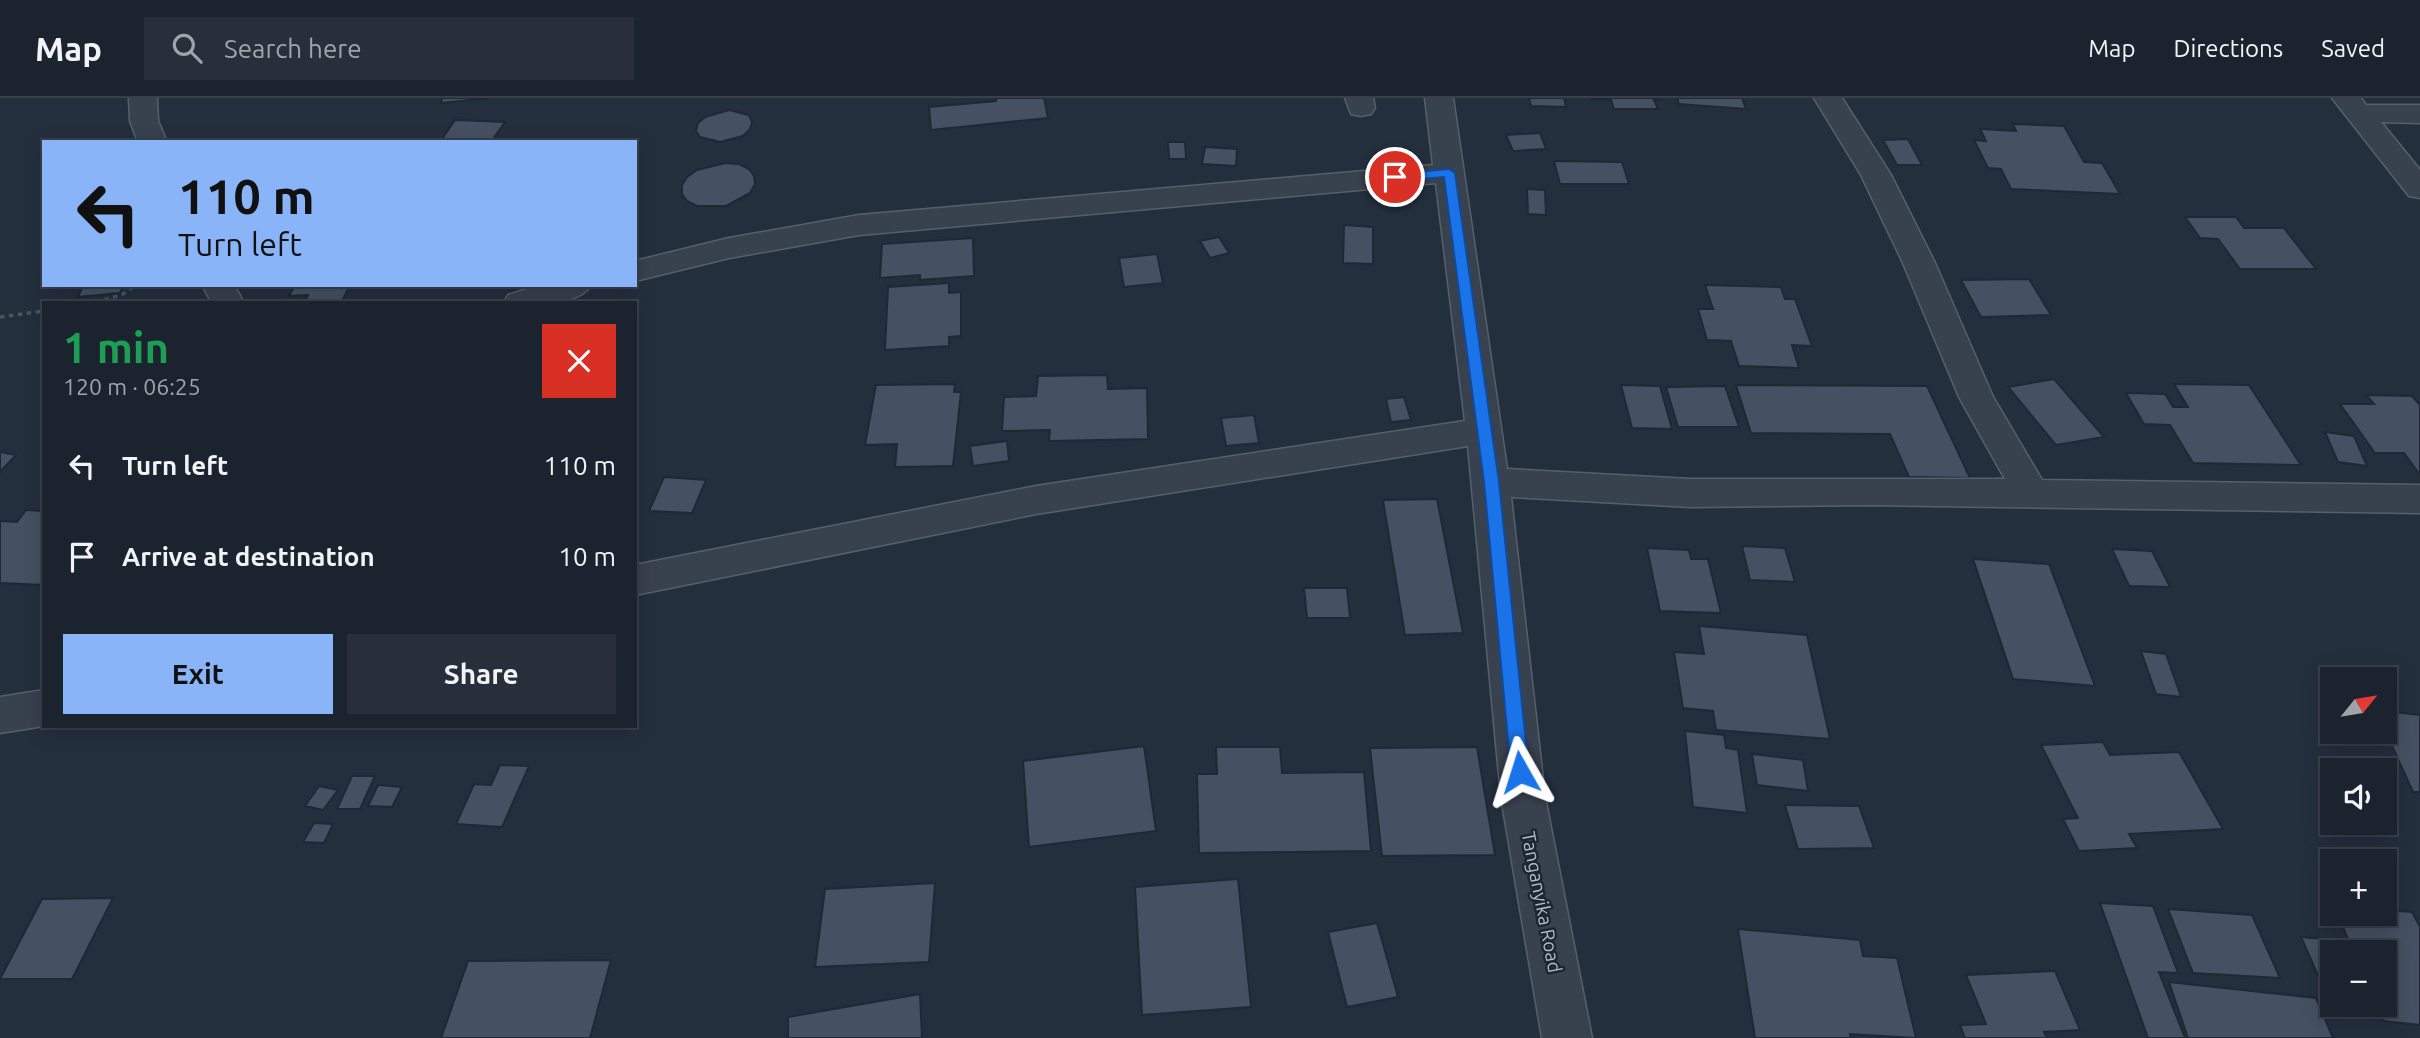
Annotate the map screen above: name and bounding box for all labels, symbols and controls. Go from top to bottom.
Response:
search box [144,17,634,80]
icon: search [168,29,206,67]
text: Map [35,30,102,67]
text: Search here [224,34,362,63]
text: Map [2088,35,2135,62]
text: Directions [2173,35,2283,62]
text: Saved [2321,35,2385,62]
pin [1365,147,1425,207]
icon: arrive [1376,158,1414,196]
icon: left [63,168,154,259]
text: 110 m [178,168,315,223]
text: Turn left [178,226,302,262]
text: 1 min [63,324,169,371]
button: close [542,324,616,398]
text: 120 m · 06:25 [63,374,201,399]
icon: left [63,447,101,485]
text: Turn left [122,451,228,480]
text: 110 m [544,451,616,480]
icon: arrive [63,538,101,576]
text: Arrive at destination [122,542,375,571]
text: 10 m [558,542,616,571]
button: Exit [63,634,333,714]
button: Share [347,634,616,714]
north arrow [2320,667,2398,744]
map controls [2320,667,2397,1017]
position arrow [1483,735,1557,809]
button: sound [2320,758,2397,835]
street label: Tanganyika Road [1518,830,1566,974]
button: + [2320,849,2397,926]
button: − [2320,940,2397,1017]

